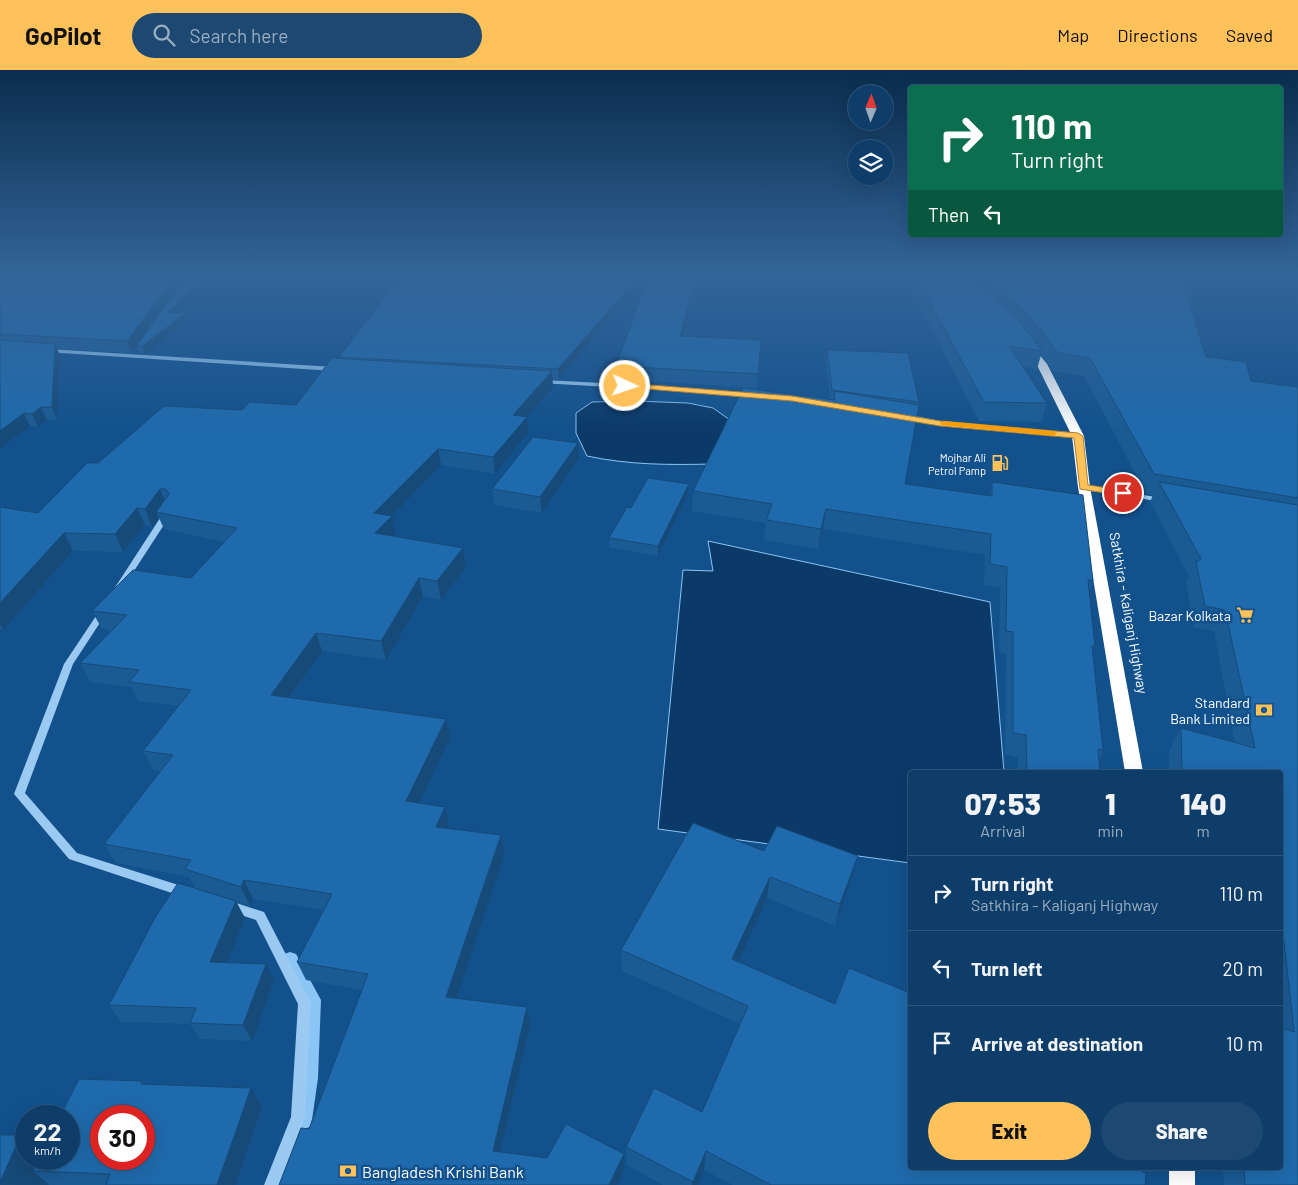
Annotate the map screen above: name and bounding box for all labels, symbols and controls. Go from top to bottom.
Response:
search box [132,13,482,58]
text: GoPilot [25,21,102,50]
icon: search [150,21,178,49]
text: Search here [190,24,288,47]
text: Map [1057,24,1089,46]
text: Directions [1117,24,1198,46]
text: Saved [1226,24,1273,46]
north arrow [848,85,892,130]
map controls [848,85,893,185]
text: 110 m [1011,104,1092,146]
icon: right [928,105,993,170]
button: layers [848,140,893,185]
text: Turn right [1011,146,1104,172]
icon: left [979,200,1007,228]
text: Then [928,203,969,226]
position arrow [598,359,650,411]
place label: Mojhar Ali Petrol Pamp [928,451,986,477]
fuel station icon: Mojhar Ali Petrol Pamp [990,453,1010,473]
pin [1102,472,1144,514]
icon: arrive [1109,479,1137,507]
street label: Satkhira - Kaliganj Highway [1106,531,1152,696]
supermarket icon: Bazar Kolkata [1235,605,1255,625]
place label: Bazar Kolkata [1148,607,1231,624]
place label: Standard Bank Limited [1170,694,1250,727]
bank icon: Standard Bank Limited [1254,700,1274,720]
text: 07:53 [965,785,1041,821]
text: 1 [1105,785,1116,821]
text: 140 [1180,785,1226,821]
text: Arrival [980,821,1025,840]
text: min [1097,821,1123,840]
text: m [1197,821,1210,840]
text: Turn right [971,872,1053,895]
icon: right [928,879,956,907]
text: 110 m [1219,882,1263,905]
text: Satkhira - Kaliganj Highway [971,895,1158,914]
icon: left [928,954,956,982]
text: Turn left [971,957,1042,980]
text: 20 m [1223,957,1263,980]
icon: arrive [928,1029,956,1057]
text: Arrive at destination [971,1032,1143,1055]
text: 10 m [1226,1032,1263,1055]
button: Exit [928,1102,1091,1160]
button: Share [1101,1102,1263,1160]
speed limit sign: 30 [90,1105,155,1170]
text: 22 [33,1116,62,1146]
text: km/h [34,1143,61,1157]
bank icon: Bangladesh Krishi Bank [338,1161,358,1181]
place label: Bangladesh Krishi Bank [362,1162,524,1181]

